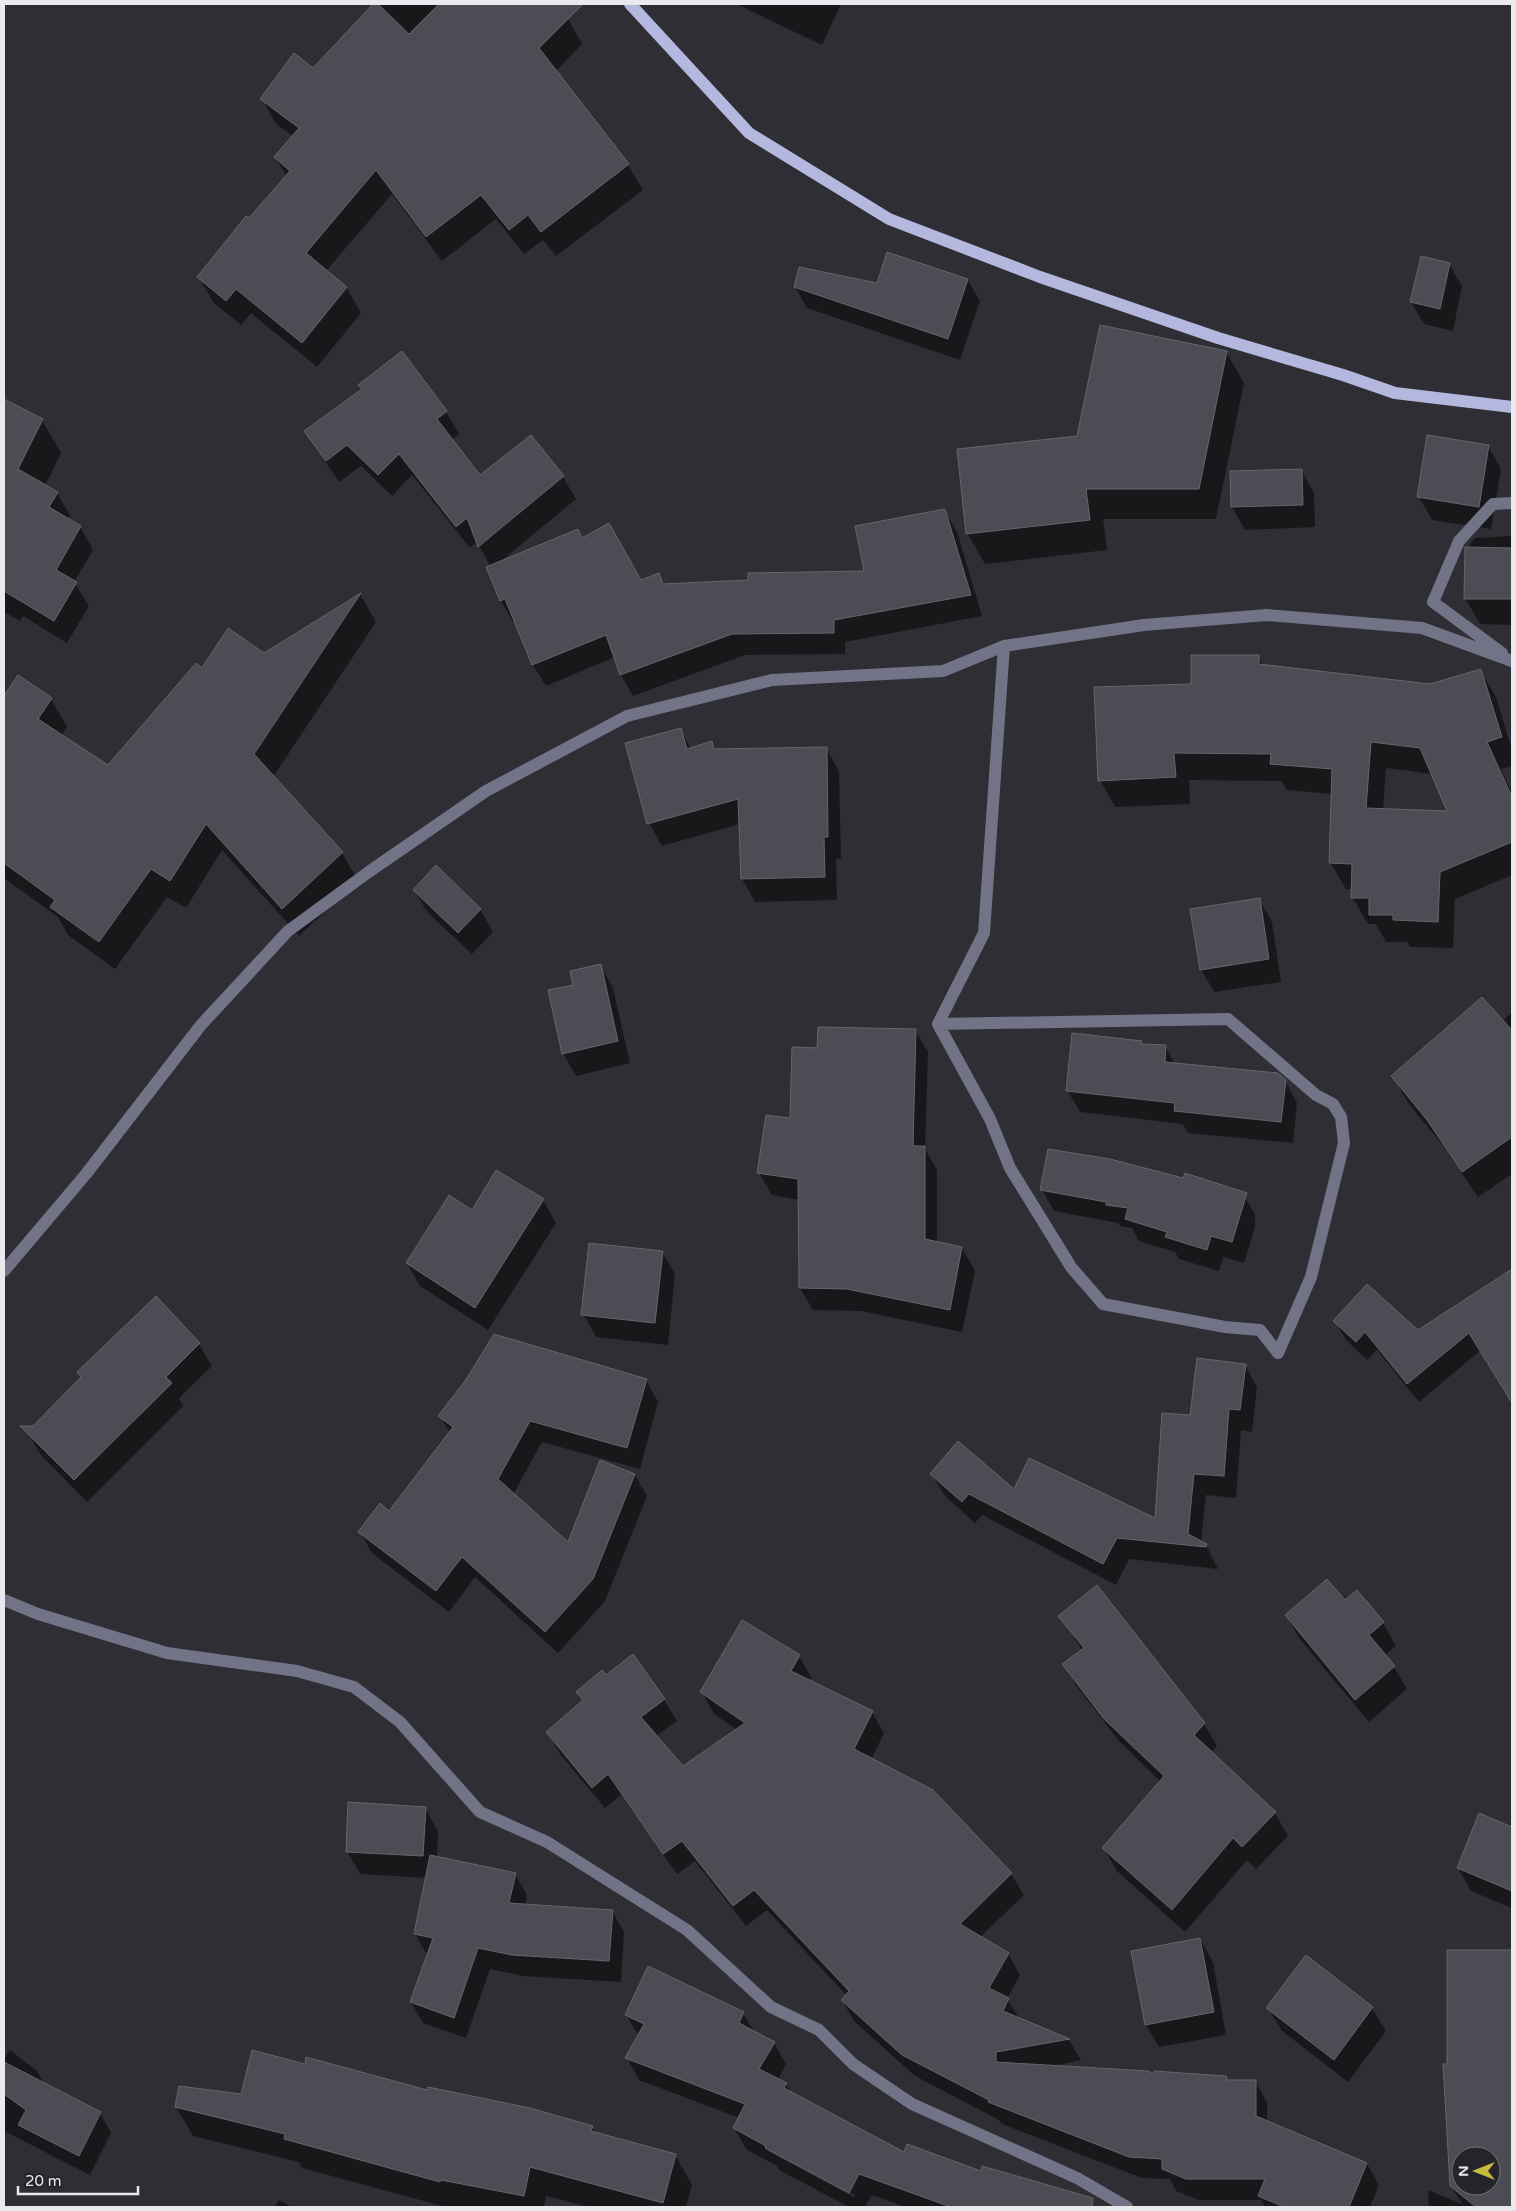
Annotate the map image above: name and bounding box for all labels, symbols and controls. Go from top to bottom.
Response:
north arrow [1451,2146,1501,2196]
scale bar [18,2164,138,2196]
text: N [1455,2165,1472,2177]
text: 20 m [25,2172,62,2190]

